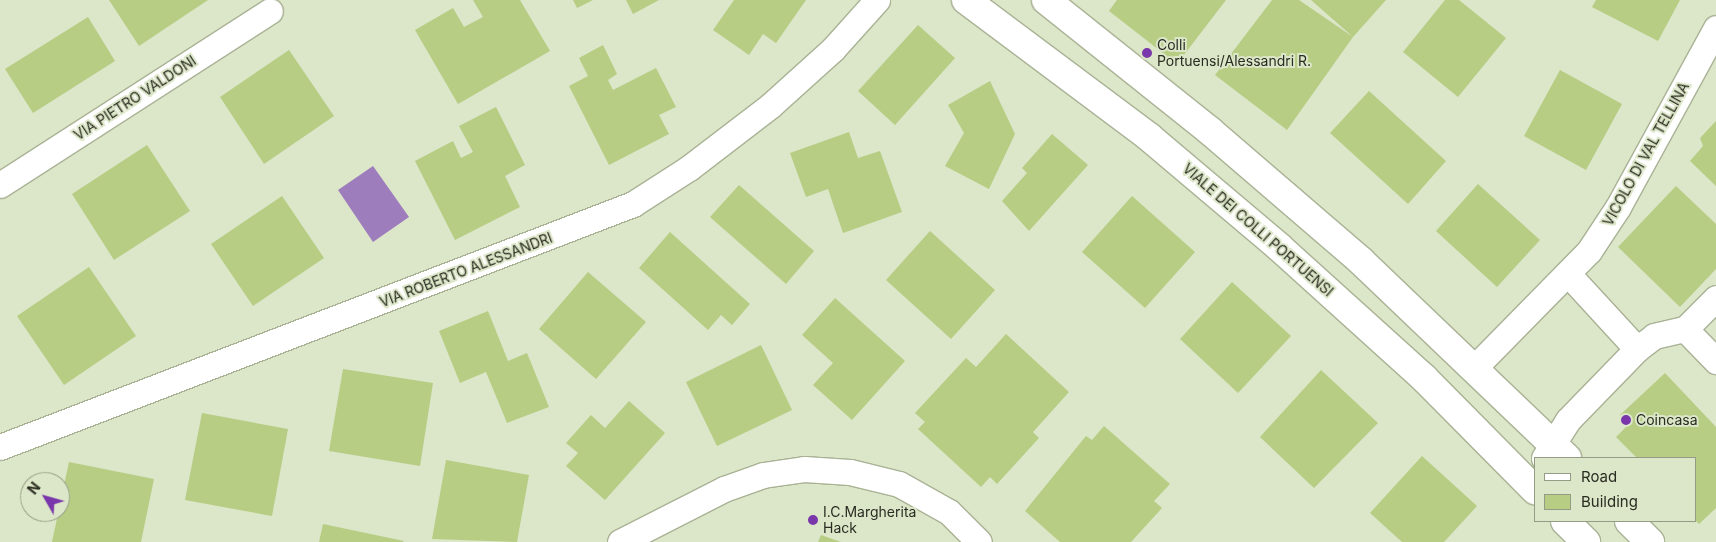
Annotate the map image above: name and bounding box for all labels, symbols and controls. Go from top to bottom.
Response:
place label: Colli Portuensi/Alessandri R. [1157,37,1311,70]
marker: Colli Portuensi/Alessandri R. [1141,47,1153,59]
street label: VIA PIETRO VALDONI [71,52,199,144]
street label: VICOLO DI VAL TELLINA [1599,79,1693,229]
street label: VIALE DEI COLLI PORTUENSI [1179,160,1337,300]
street label: VIA ROBERTO ALESSANDRI [377,229,555,311]
place label: Coincasa [1636,412,1698,428]
marker: Coincasa [1620,414,1632,426]
legend [1534,457,1696,522]
text: Road [1581,467,1617,486]
north arrow [20,472,70,522]
text: N [24,479,44,498]
text: Building [1581,492,1638,511]
place label: I.C.Margherita Hack [823,504,916,536]
marker: I.C.Margherita Hack [807,514,819,526]

